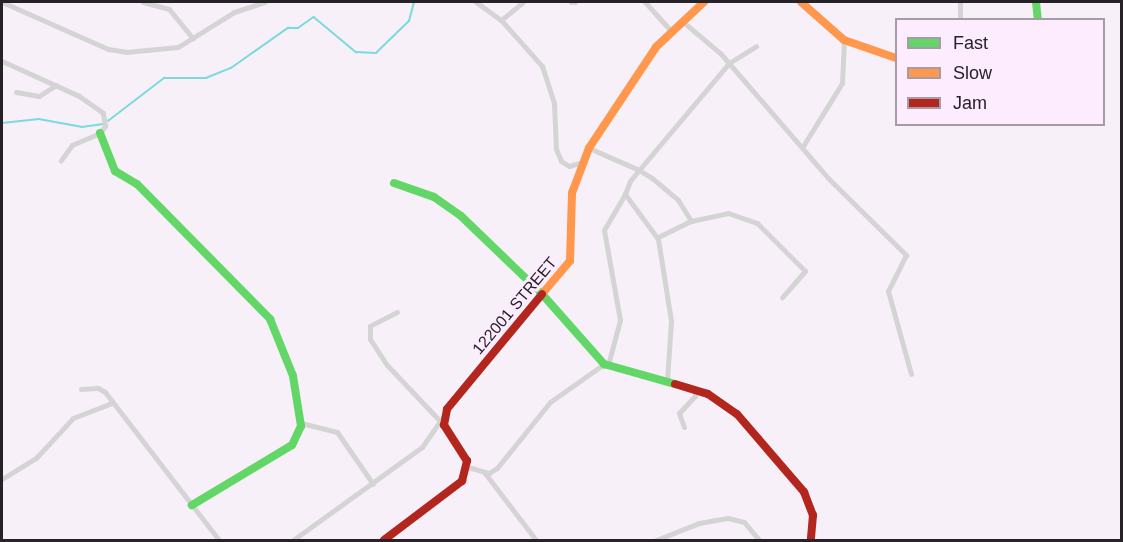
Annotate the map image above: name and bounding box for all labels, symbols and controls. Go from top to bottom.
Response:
legend [895,18,1105,126]
text: Fast [953,33,988,53]
text: Slow [953,63,992,83]
text: Jam [953,93,987,113]
street label: 122001 STREET [469,254,561,358]

